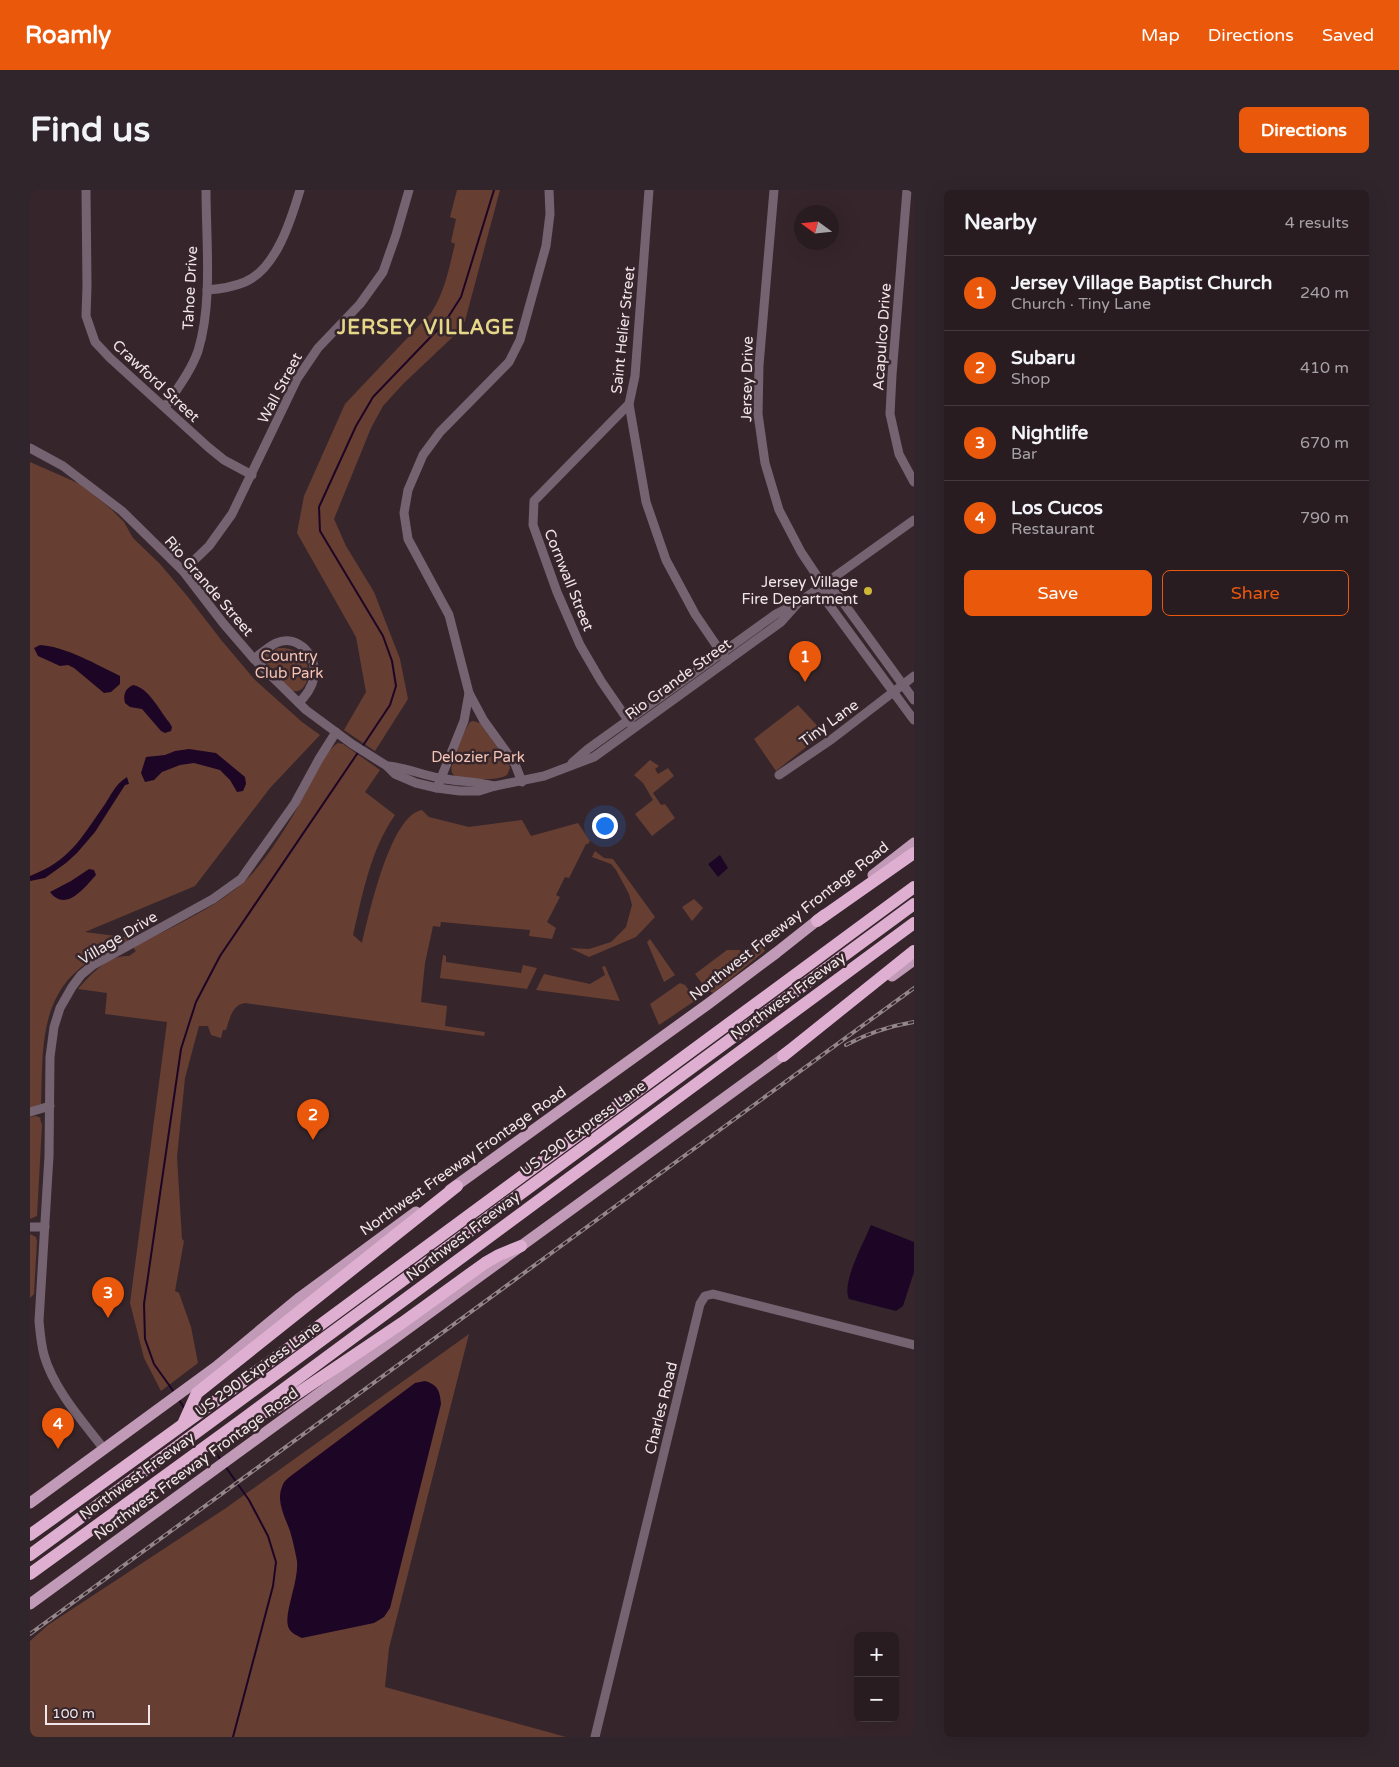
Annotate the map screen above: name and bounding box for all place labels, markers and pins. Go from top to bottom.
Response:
place label: Jersey Village Fire Department [742,573,858,608]
marker: Jersey Village Fire Department [862,585,874,597]
pin: 1 [789,641,821,682]
pin: 2 [297,1099,329,1140]
pin: 3 [92,1277,124,1318]
pin: 4 [42,1408,74,1449]

